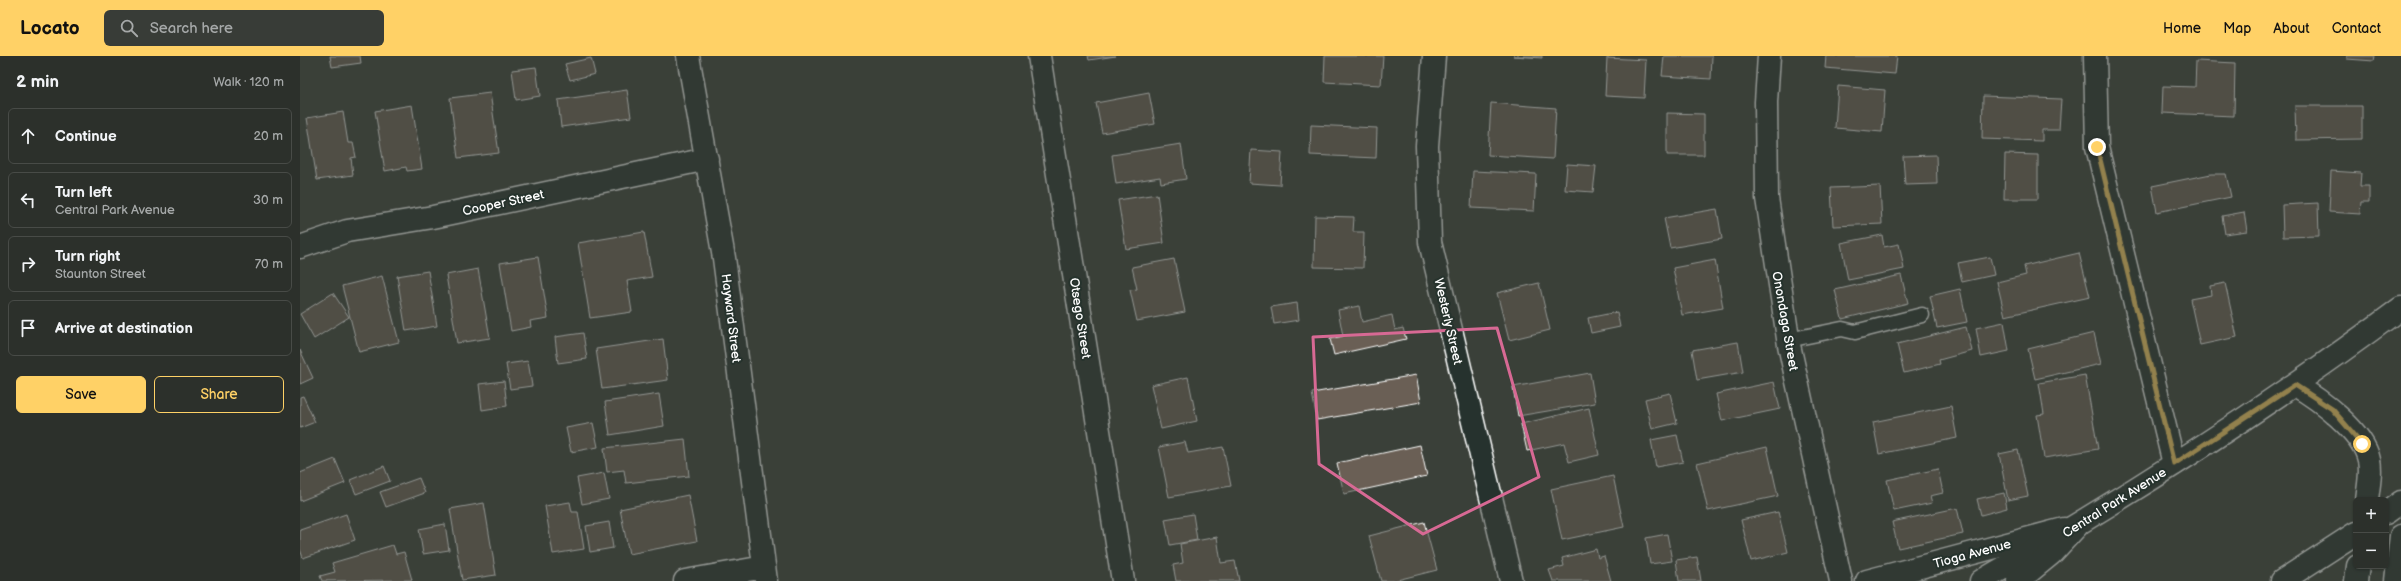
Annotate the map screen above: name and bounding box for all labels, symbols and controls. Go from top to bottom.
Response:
search box [104,10,384,46]
text: Locato [20,17,80,40]
icon: search [118,17,140,39]
text: Search here [150,19,233,38]
text: Home [2163,20,2201,37]
text: Map [2223,20,2251,37]
text: About [2273,20,2310,37]
text: Contact [2332,20,2381,37]
text: 2 min [16,72,59,92]
text: Walk · 120 m [213,74,284,90]
icon: ahead [17,125,39,147]
text: Continue [55,127,117,146]
text: 20 m [253,128,283,144]
route end [2088,138,2106,156]
text: Turn left [55,183,112,202]
street label: Cooper Street [461,187,545,219]
icon: left [17,189,39,211]
text: 30 m [253,192,283,208]
text: Central Park Avenue [55,202,175,218]
text: Turn right [55,247,120,266]
icon: right [17,253,39,275]
text: 70 m [255,256,283,272]
text: Staunton Street [55,266,146,282]
street label: Onondaga Street [1768,270,1802,372]
street label: Hayward Street [718,273,744,364]
street label: Westerly Street [1430,276,1466,366]
street label: Otsego Street [1066,277,1094,360]
icon: arrive [17,317,39,339]
text: Arrive at destination [55,319,193,338]
button: Save [16,376,146,413]
button: Share [154,376,284,413]
route start [2353,435,2371,453]
street label: Central Park Avenue [2060,464,2170,541]
map controls [2353,497,2389,569]
button: + [2353,497,2389,533]
button: − [2353,533,2389,569]
street label: Tioga Avenue [1932,536,2013,572]

